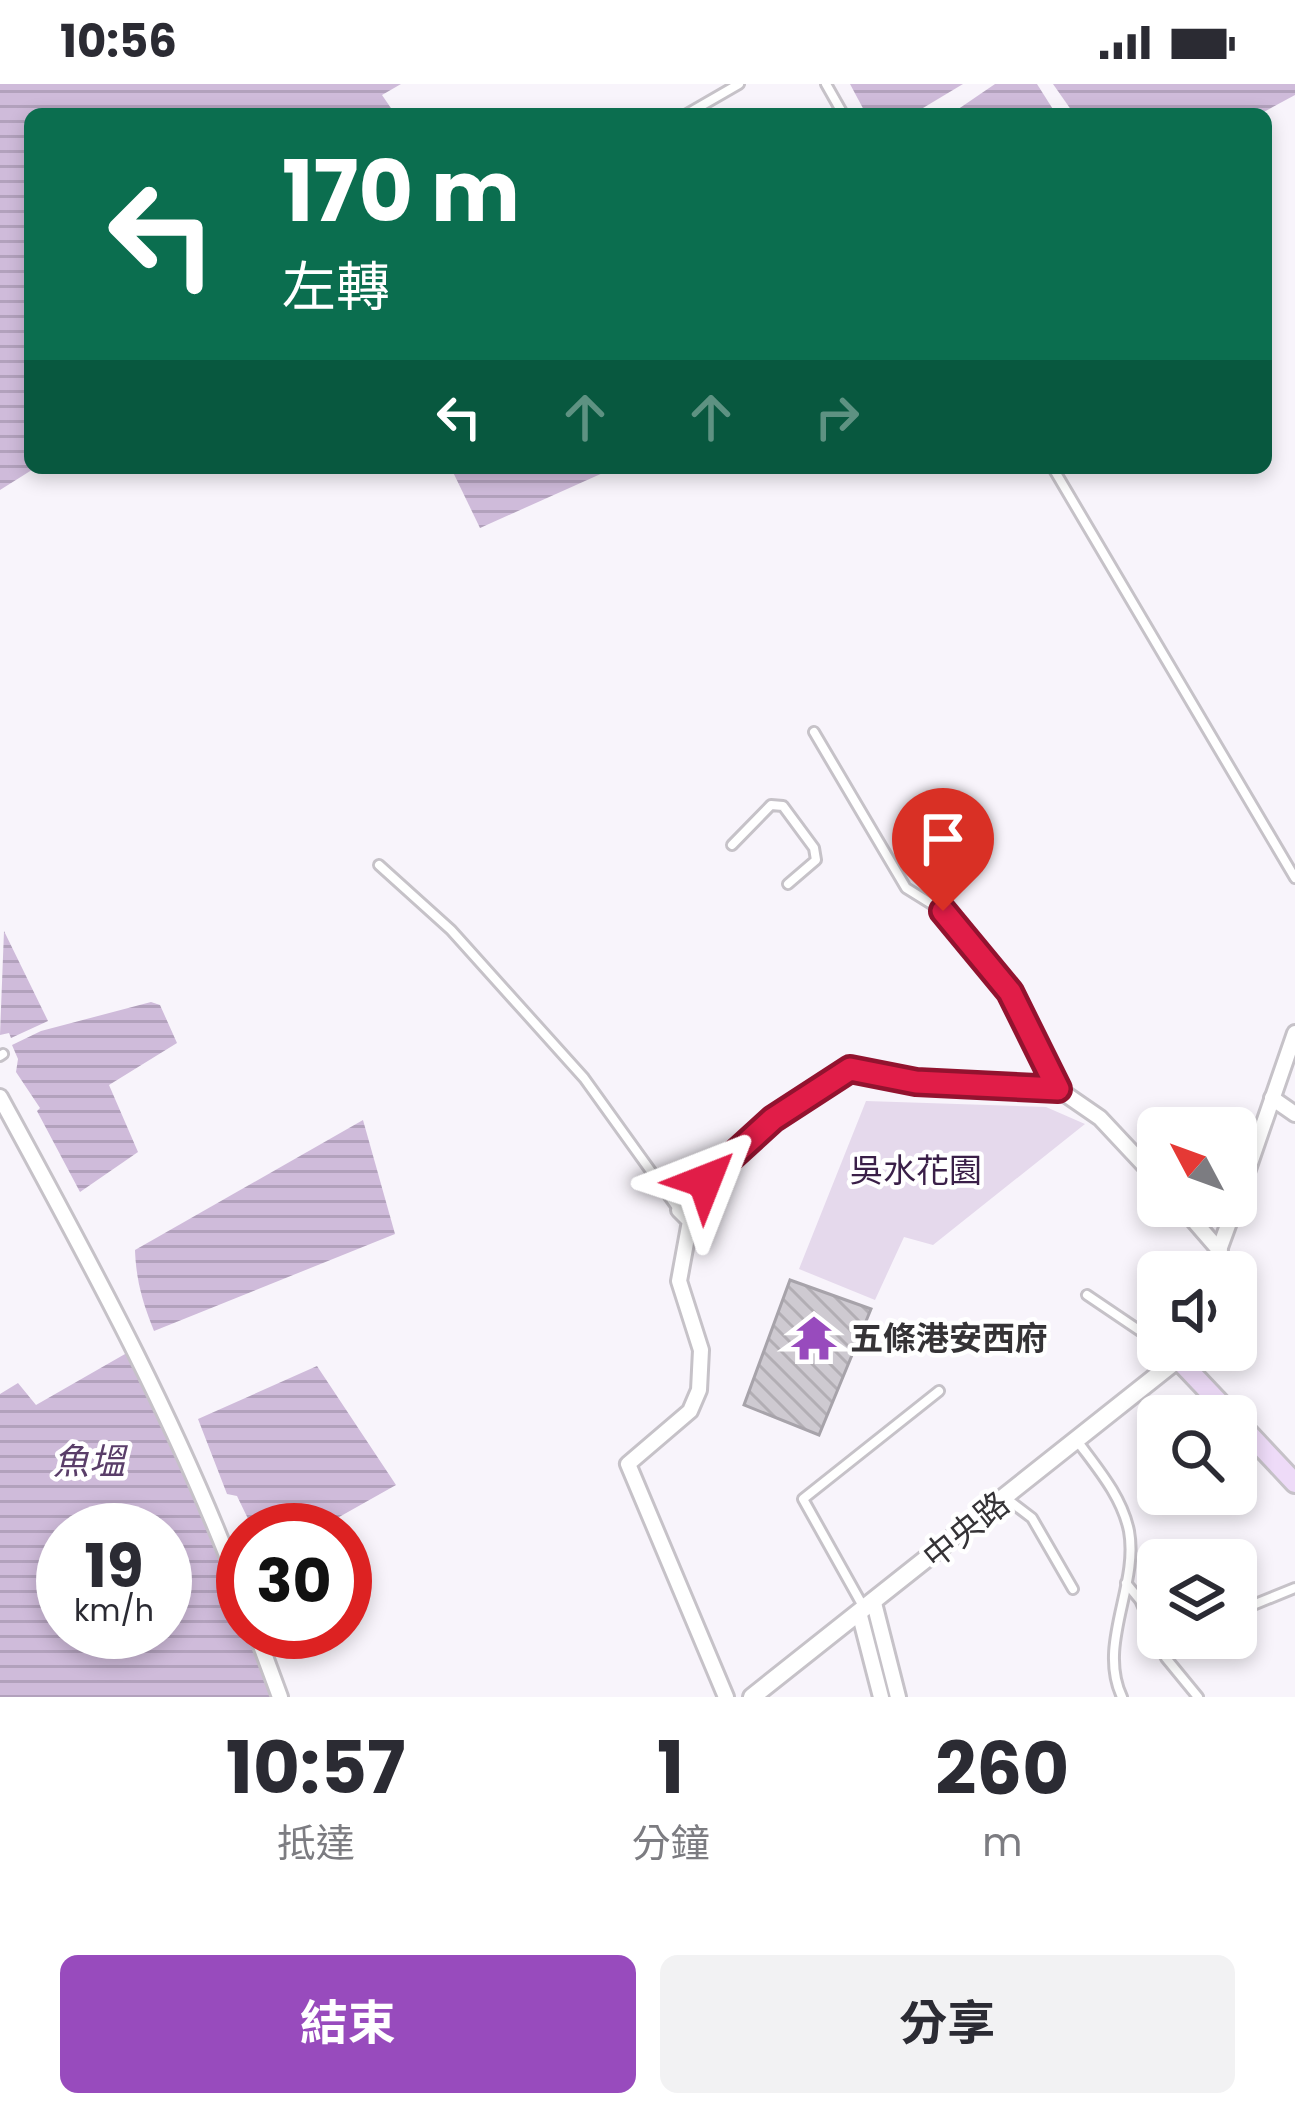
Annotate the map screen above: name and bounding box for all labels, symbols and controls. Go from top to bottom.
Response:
text: 10:56 [60,10,177,73]
text: 170 m [282,133,520,250]
icon: left [84,156,240,312]
text: 左轉 [282,249,390,325]
icon: left [426,384,492,450]
icon: ahead [552,384,618,450]
icon: ahead [678,384,744,450]
icon: right [804,384,870,450]
pin [892,788,994,911]
icon: arrive [910,806,976,872]
north arrow [1137,1107,1257,1227]
map controls [1137,1107,1257,1659]
position arrow [642,1118,768,1244]
park label: 吳水花園 [850,1147,982,1194]
button: sound [1137,1251,1257,1371]
temple icon: 五條港安西府 [789,1313,839,1363]
place label: 五條港安西府 [850,1315,1048,1362]
button: search [1137,1395,1257,1515]
water label: 魚塭 [53,1436,128,1487]
street label: 中央路 [913,1481,1019,1579]
speed limit sign: 30 [216,1503,372,1659]
text: 19 [84,1524,144,1608]
button: layers [1137,1539,1257,1659]
text: km/h [74,1589,154,1632]
text: 10:57 [226,1717,406,1818]
text: 1 [657,1717,684,1818]
text: 260 [935,1718,1069,1819]
text: m [982,1815,1022,1870]
text: 抵達 [277,1816,355,1871]
text: 分鐘 [631,1816,709,1871]
button: 結束 [60,1955,636,2093]
button: 分享 [660,1955,1235,2093]

